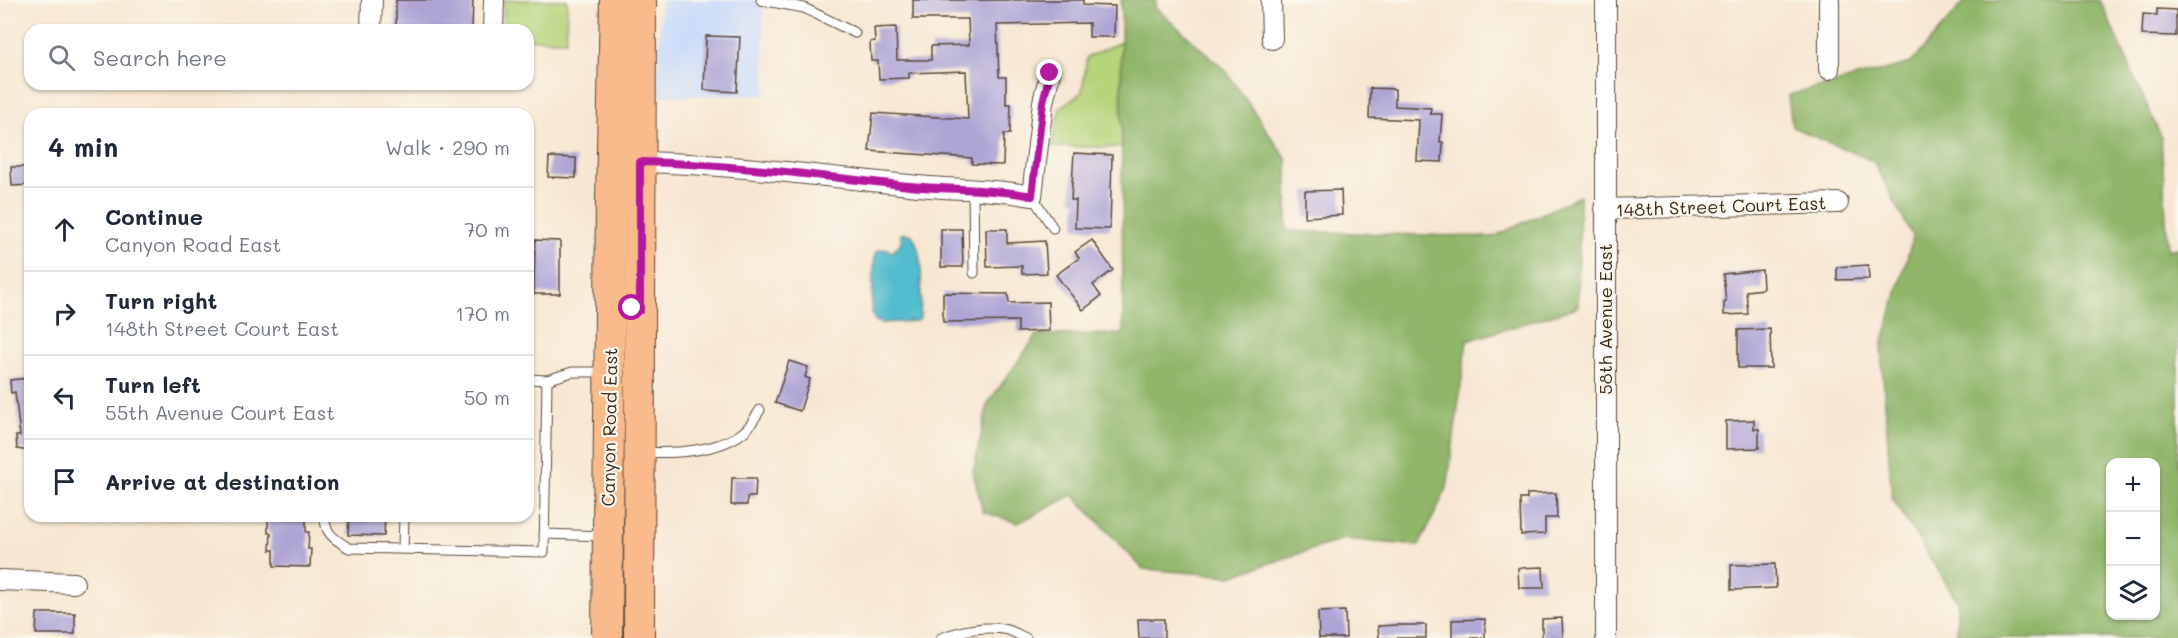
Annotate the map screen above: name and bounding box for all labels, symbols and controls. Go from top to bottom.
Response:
search box [24,24,534,90]
icon: search [45,41,78,74]
text: Search here [93,43,227,72]
route end [1036,59,1062,85]
text: 4 min [48,130,118,164]
text: Walk · 290 m [385,134,510,160]
street label: 148th Street Court East [1615,190,1827,222]
text: Continue [105,202,203,231]
icon: ahead [48,213,81,246]
text: 70 m [464,216,510,242]
text: Canyon Road East [105,231,281,257]
street label: 58th Avenue East [1593,243,1617,395]
text: Turn right [105,286,217,315]
route start [618,294,644,320]
icon: right [48,297,81,330]
text: 170 m [455,300,510,326]
text: 148th Street Court East [105,315,339,341]
street label: Canyon Road East [596,347,622,507]
text: Turn left [105,370,201,399]
icon: left [48,381,81,414]
text: 50 m [464,384,510,410]
text: 55th Avenue Court East [105,399,335,425]
map controls [2106,458,2160,620]
button: + [2106,458,2160,512]
icon: arrive [48,465,81,498]
text: Arrive at destination [105,467,340,496]
button: − [2106,512,2160,566]
button: layers [2106,566,2160,620]

